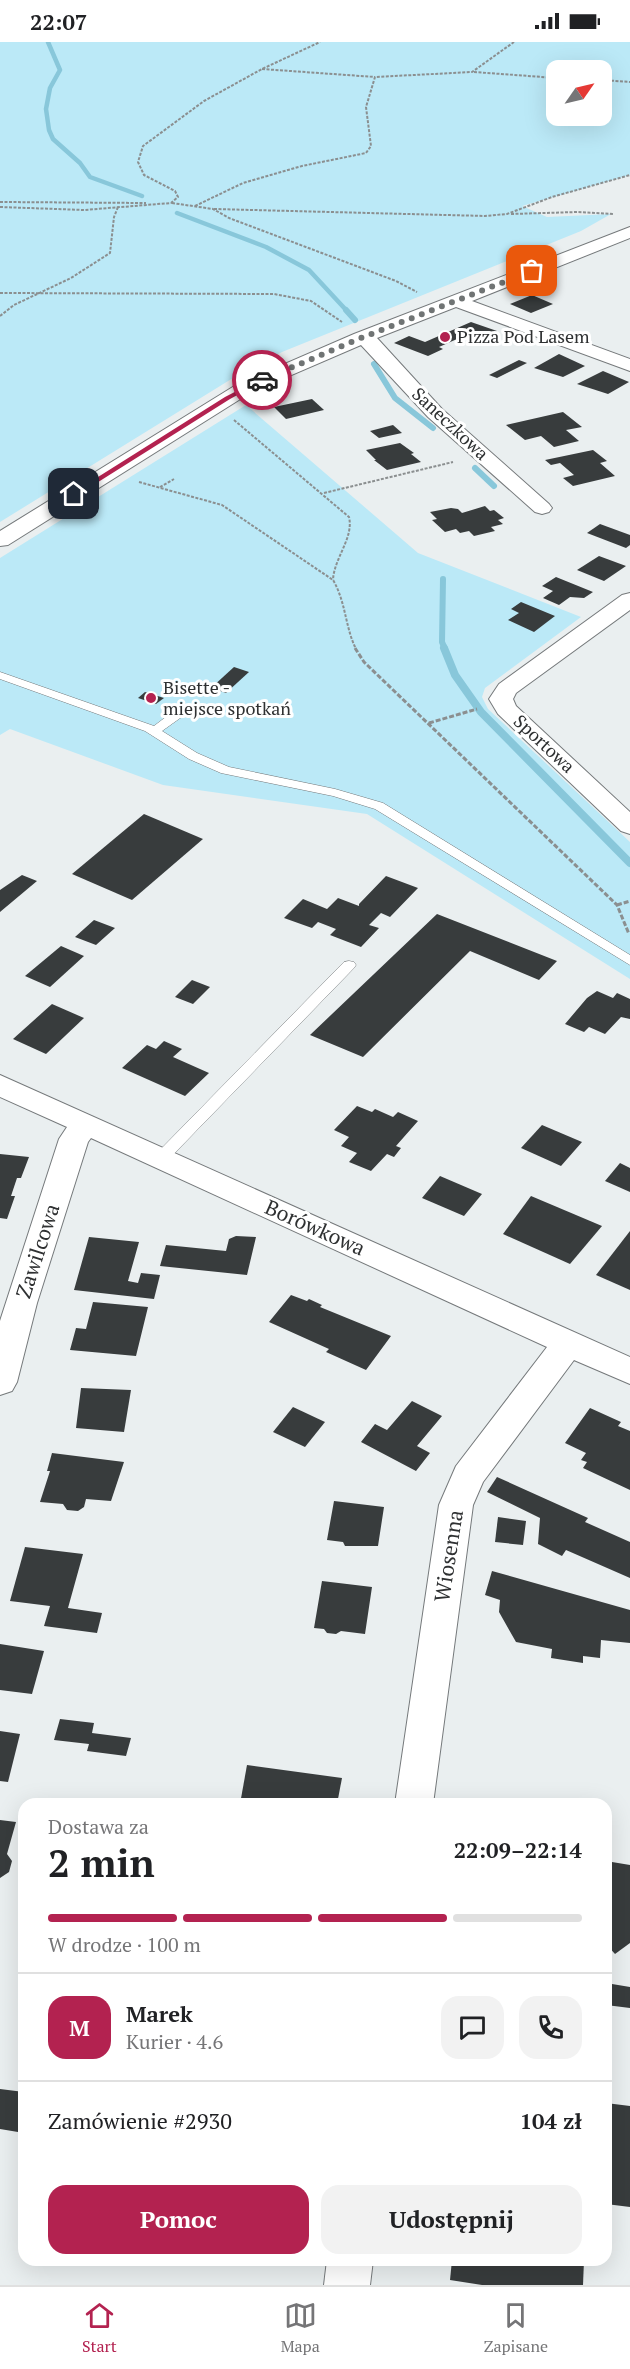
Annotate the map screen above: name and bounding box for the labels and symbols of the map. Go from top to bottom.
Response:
north arrow [546,60,612,126]
pin [506,245,557,296]
place label: Pizza Pod Lasem [457,324,590,348]
marker: Pizza Pod Lasem [438,330,452,344]
courier [232,350,292,410]
street label: Saneczkowa [407,382,494,465]
pin [48,468,99,519]
place label: Bisette - miejsce spotkań [163,675,291,720]
marker: Bisette - miejsce spotkań [144,691,158,705]
street label: Sportowa [509,709,580,778]
street label: Borówkowa [261,1193,370,1262]
street label: Zawilcowa [9,1199,66,1302]
street label: Wiosenna [427,1507,469,1604]

